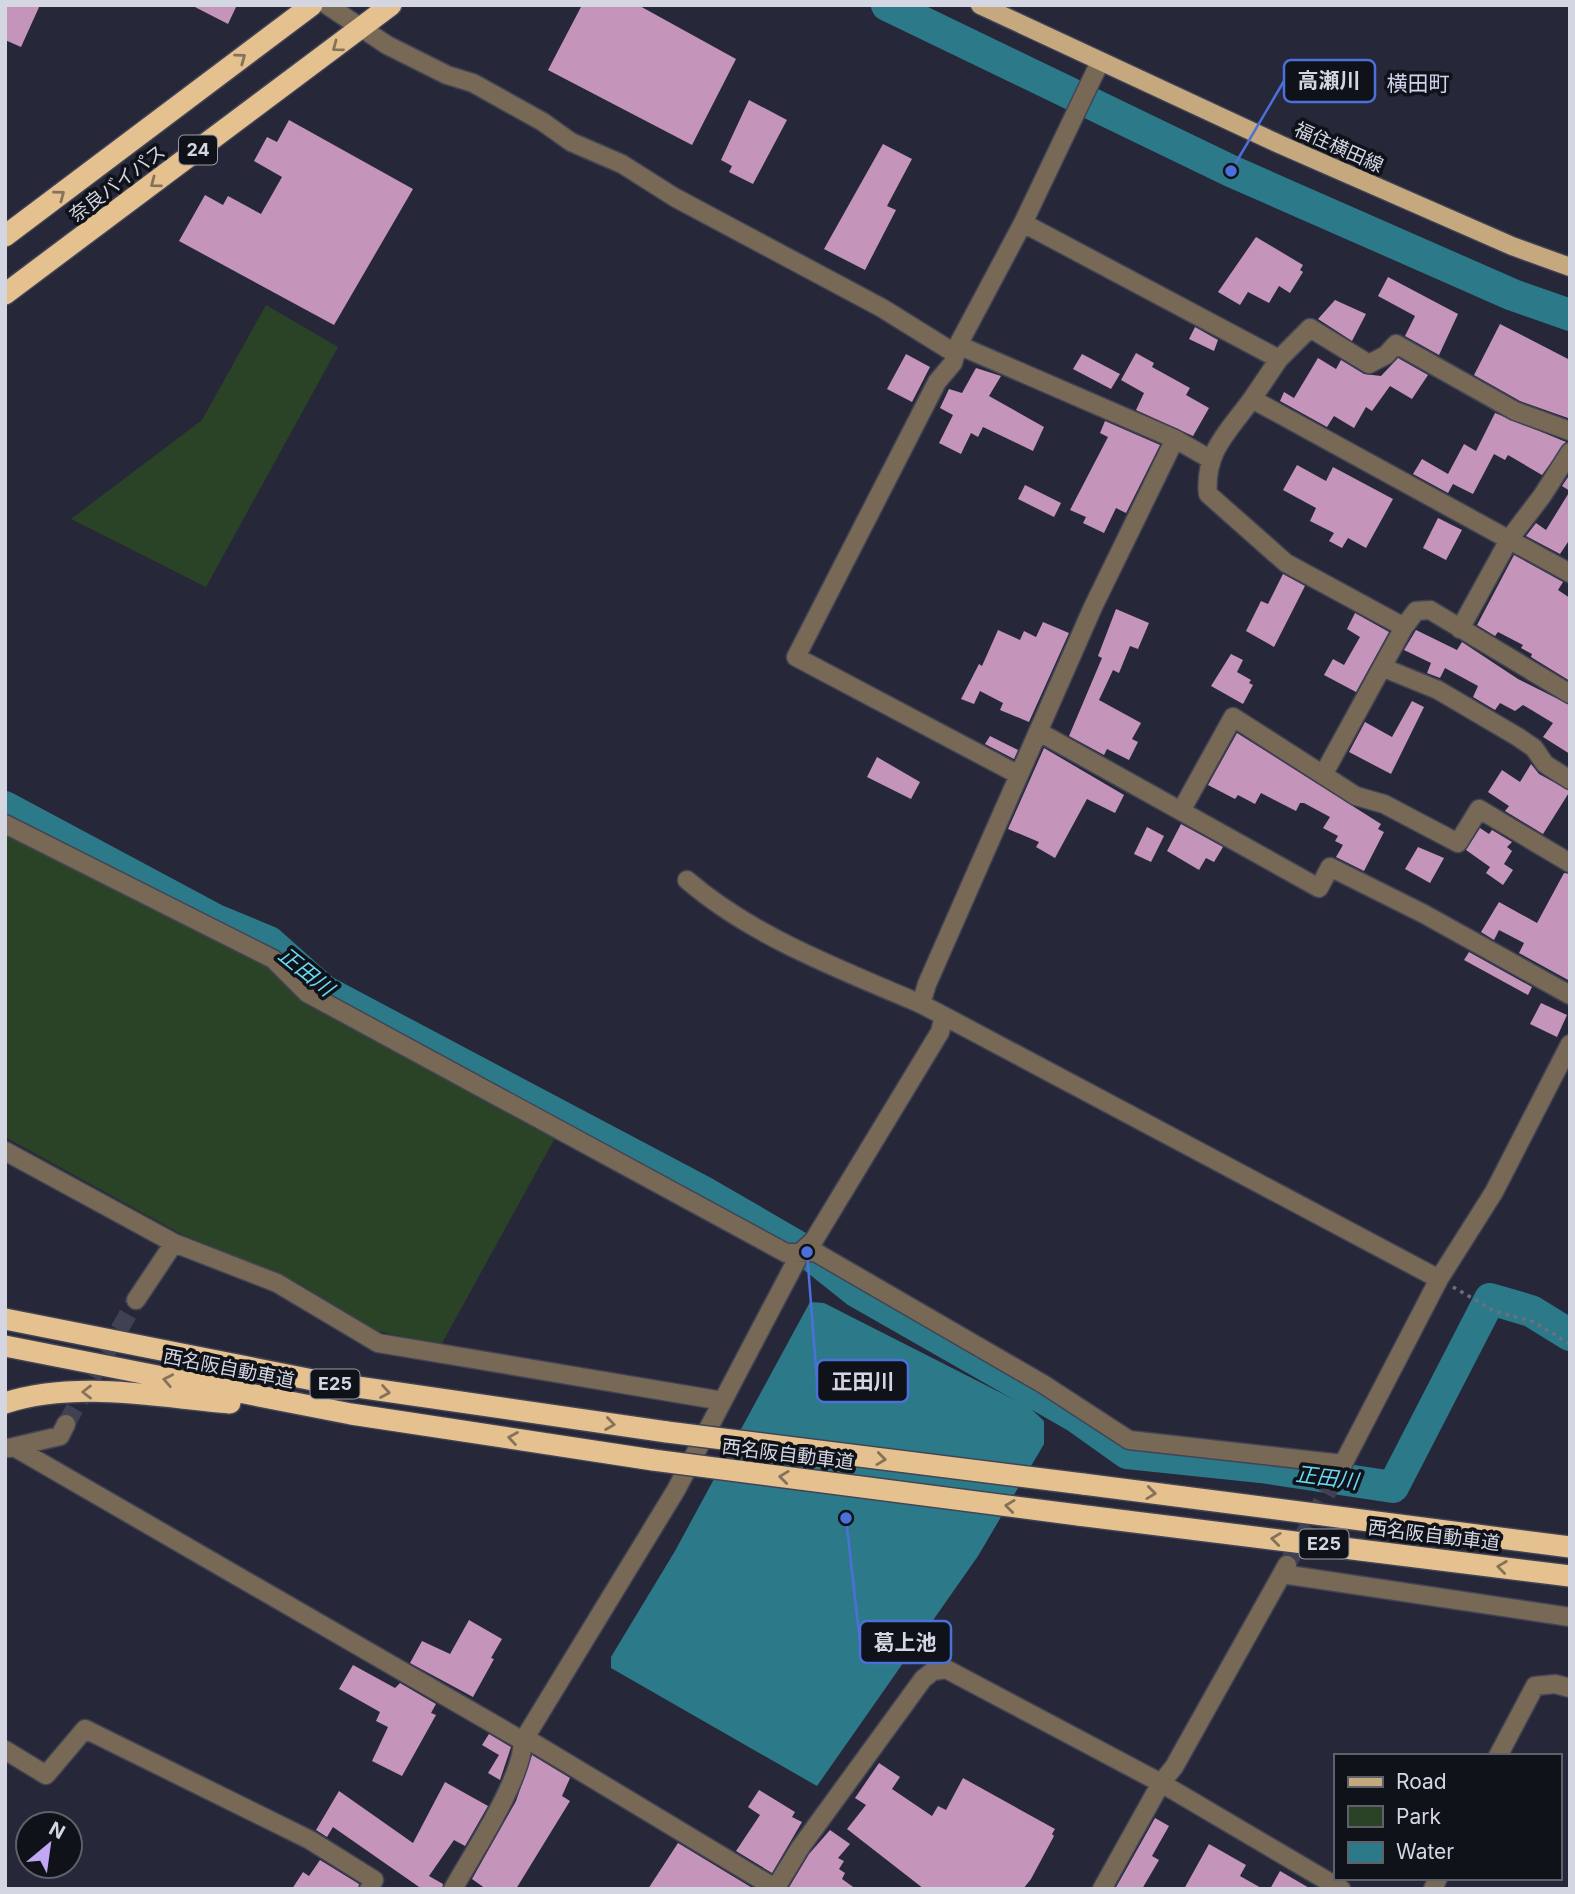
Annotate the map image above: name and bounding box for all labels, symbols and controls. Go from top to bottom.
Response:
one-way arrow [332,38,344,51]
one-way arrow [233,53,246,66]
callout: 高瀬川 [1284,60,1375,102]
text: 高瀬川 [1298,68,1361,93]
district label: 横田町 [1387,71,1450,96]
street label: 福住横田線 [1291,118,1387,177]
road number: 24 [179,135,217,164]
street label: 奈良バイパス [65,140,170,227]
one-way arrow [150,175,162,187]
one-way arrow [52,191,65,203]
water label: 正田川 [274,942,340,1002]
street label: 西名阪自動車道 [161,1345,296,1392]
callout: 正田川 [817,1360,908,1402]
text: 正田川 [832,1369,895,1394]
road number: E25 [310,1370,360,1399]
one-way arrow [162,1373,174,1388]
one-way arrow [379,1384,391,1399]
one-way arrow [82,1385,93,1400]
one-way arrow [604,1417,616,1432]
one-way arrow [507,1431,519,1446]
street label: 西名阪自動車道 [721,1435,855,1474]
one-way arrow [875,1452,887,1467]
water label: 正田川 [1294,1461,1362,1494]
one-way arrow [778,1469,790,1484]
one-way arrow [1145,1486,1157,1501]
one-way arrow [1004,1499,1016,1514]
street label: 西名阪自動車道 [1367,1516,1501,1555]
road number: E25 [1300,1530,1348,1559]
one-way arrow [1271,1531,1282,1546]
one-way arrow [1496,1559,1508,1574]
callout: 葛上池 [860,1621,951,1663]
text: 葛上池 [874,1630,937,1655]
legend [1334,1754,1561,1880]
text: Road [1396,1769,1447,1794]
text: Park [1396,1804,1441,1829]
north arrow [14,1810,84,1880]
text: N [45,1817,69,1844]
text: Water [1396,1839,1454,1864]

